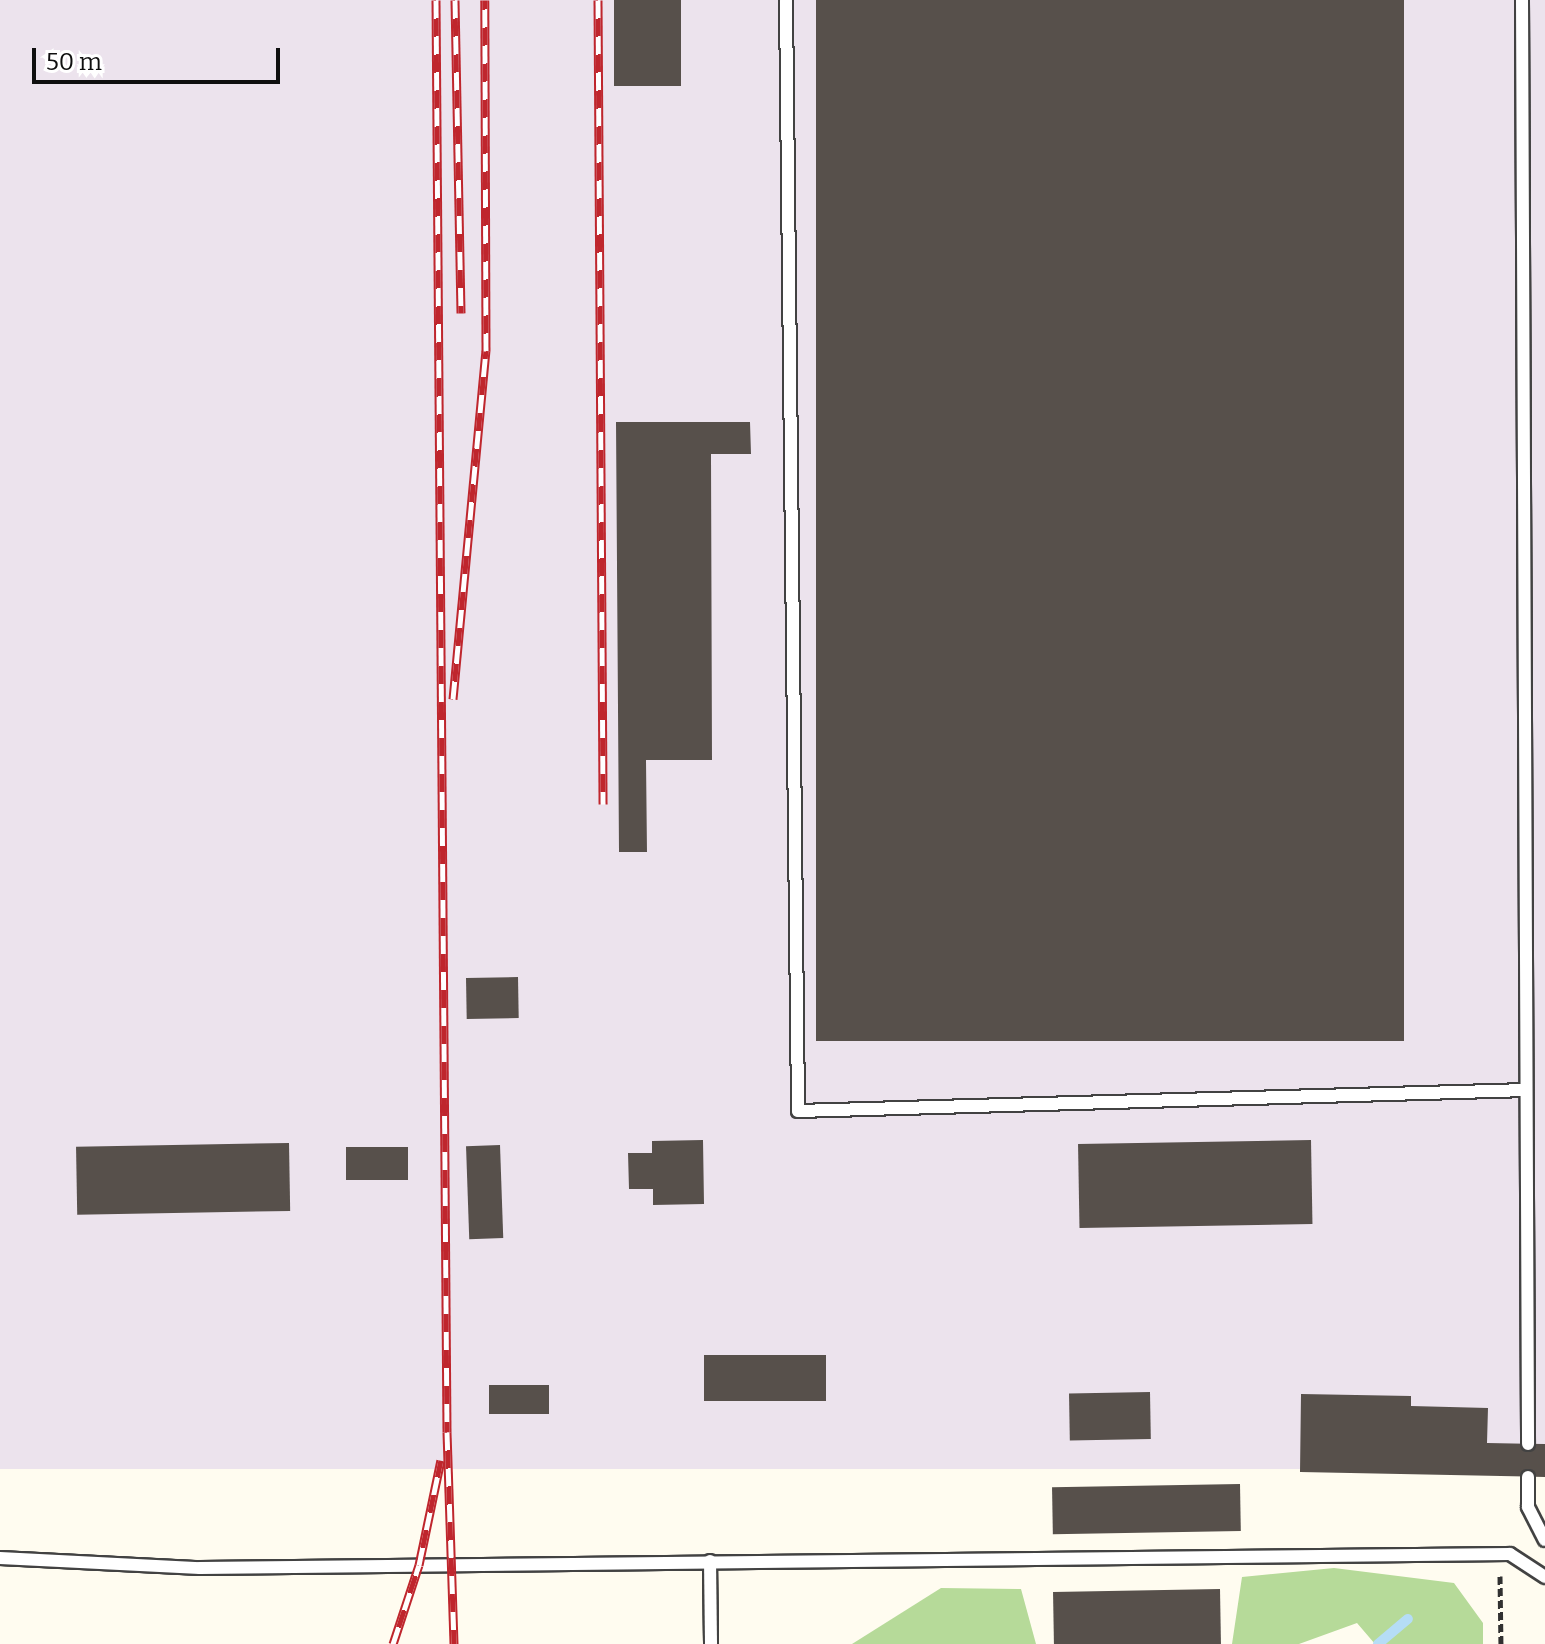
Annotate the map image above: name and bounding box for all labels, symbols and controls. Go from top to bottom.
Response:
scale bar [36,32,284,82]
text: 50 m [46,48,102,76]

